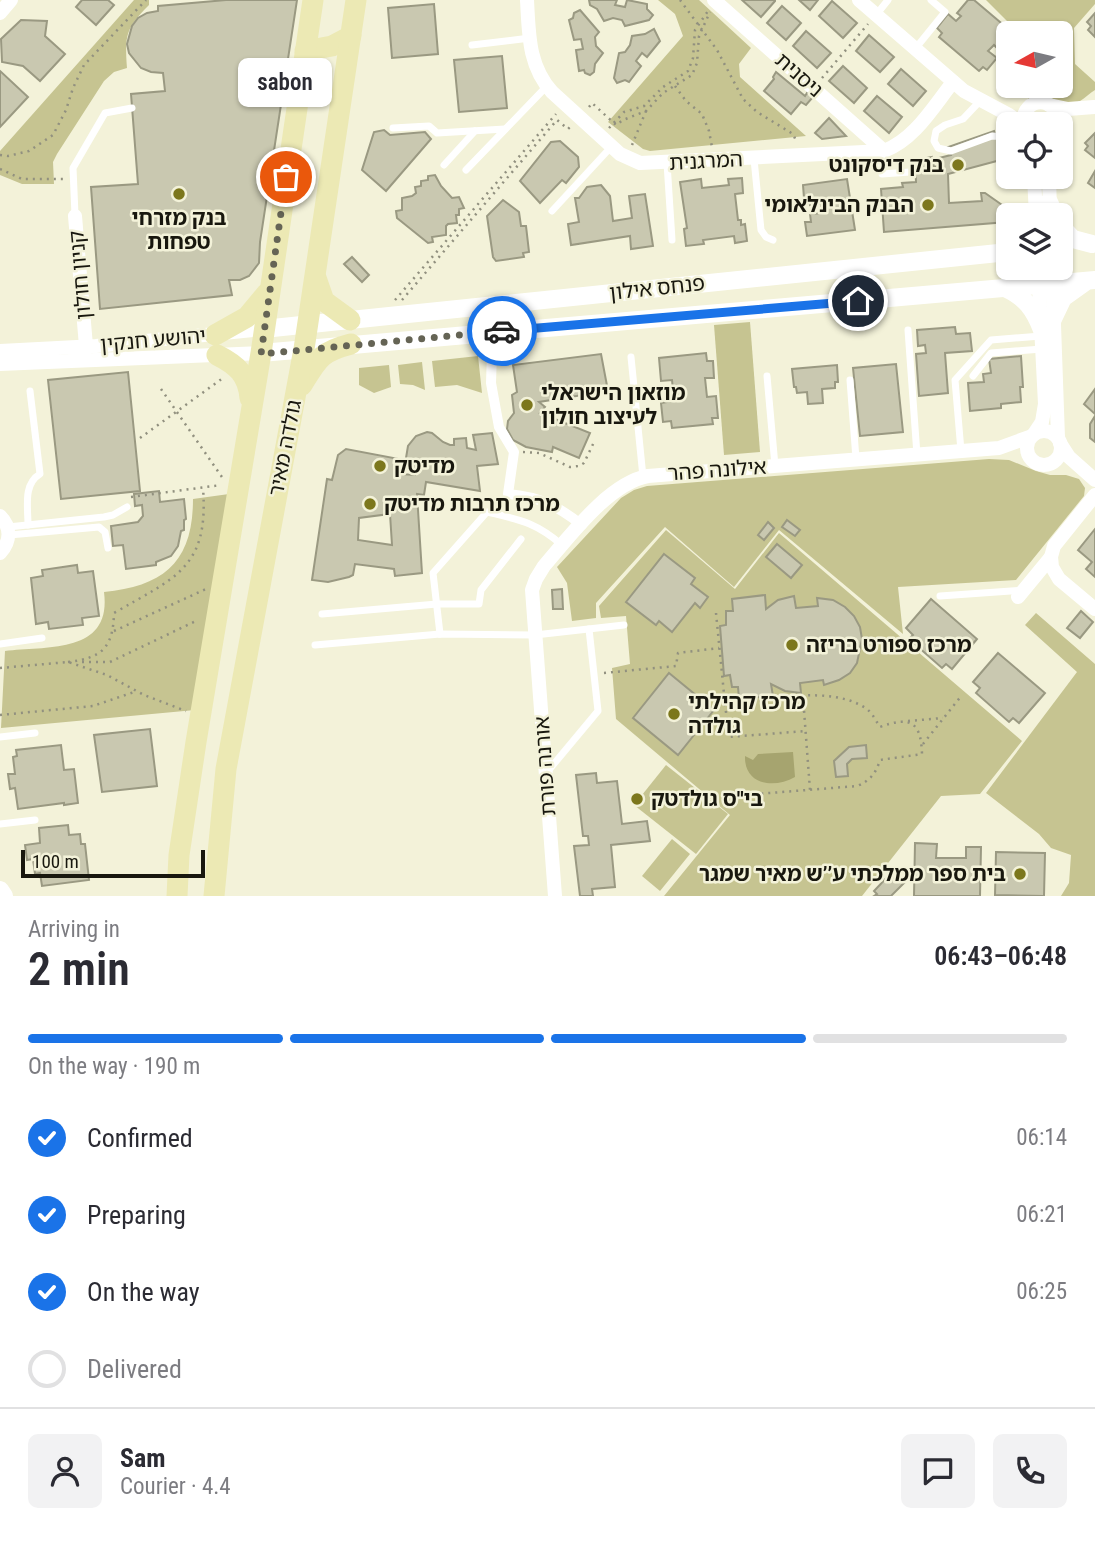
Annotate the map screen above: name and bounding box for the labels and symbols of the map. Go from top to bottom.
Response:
north arrow [996,21,1073,98]
street label: ניסנית [770,48,828,102]
callout: sabon [239,58,333,107]
pin [256,147,316,207]
street label: המרגנית [669,147,743,175]
place label: בנק דיסקונט [829,153,944,177]
marker: בנק דיסקונט [950,157,966,173]
marker: בנק מזרחי טפחות [171,186,187,202]
place label: הבנק הבינלאומי [764,193,914,217]
marker: הבנק הבינלאומי [920,197,936,213]
place label: בנק מזרחי טפחות [132,206,226,254]
street label: קניון חולון [64,229,96,321]
street label: פנחס אילון [608,271,706,305]
pin [828,271,888,331]
courier [467,296,537,366]
street label: יהושע חנקין [99,323,207,357]
place label: מוזאון הישראלי לעיצוב חולון [541,381,686,429]
marker: מוזאון הישראלי לעיצוב חולון [519,397,535,413]
street label: גולדה מאיר [264,398,306,498]
place label: מדיטק [394,454,455,478]
street label: אילונה פהר [667,455,767,485]
marker: מדיטק [372,458,388,474]
place label: מרכז תרבות מדיטק [384,492,560,516]
marker: מרכז תרבות מדיטק [362,496,378,512]
place label: מרכז ספורט בריזה [806,633,972,657]
marker: מרכז ספורט בריזה [784,637,800,653]
place label: מרכז קהילתי גולדה [688,690,806,738]
marker: מרכז קהילתי גולדה [666,706,682,722]
street label: אורנה פורת [530,715,560,817]
place label: בי''ס גולדטק [651,787,763,811]
marker: בי''ס גולדטק [629,791,645,807]
scale bar [21,847,205,879]
place label: בית ספר ממלכתי ע’’ש מאיר שמגר [699,862,1006,886]
marker: בית ספר ממלכתי ע’’ש מאיר שמגר [1012,866,1028,882]

